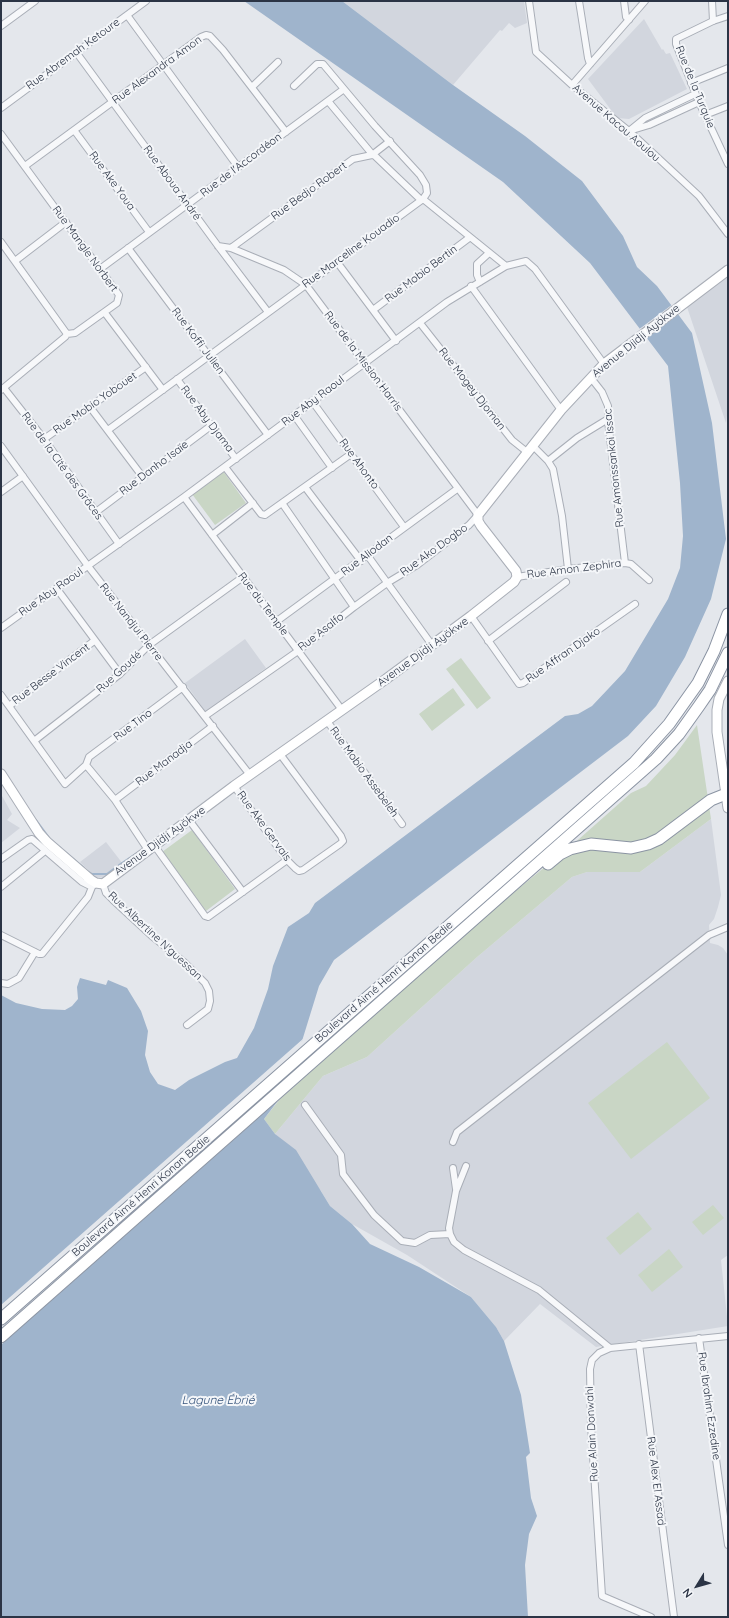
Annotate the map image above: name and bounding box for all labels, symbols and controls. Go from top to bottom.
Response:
street label: Rue Abremah Ketoure [23,15,123,93]
street label: Rue Alexandra Amon [110,33,204,107]
street label: Rue de la Turquie [672,44,718,130]
street label: Avenue Kacou Aoulou [570,81,662,165]
street label: Rue de l'Accordéon [198,130,284,200]
street label: Rue Aboua André [140,143,204,223]
street label: Rue Ake Youa [86,149,138,213]
street label: Rue Bedjo Robert [269,159,349,223]
street label: Rue Mangle Norbert [49,203,121,295]
street label: Rue Marceline Kouadio [300,211,402,291]
street label: Rue Mobio Bertin [382,242,460,306]
street label: Avenue Djidji Ayökwe [590,302,682,380]
street label: Rue Koffi Julien [169,305,227,377]
street label: Rue de la Mission Harris [321,309,405,413]
street label: Rue Mogey Djoman [436,345,508,433]
street label: Rue Mobio Yobouet [51,369,139,437]
street label: Rue Aby Raoul [279,373,347,429]
street label: Rue Aby Djama [178,383,236,455]
street label: Rue Amonssankoi Issac [601,408,627,528]
street label: Rue de la Cité des Grâces [19,410,105,522]
street label: Rue Ahonto [336,436,382,492]
street label: Rue Danho Isaïe [117,438,191,498]
street label: Rue Ako Dogbo [398,521,470,579]
street label: Rue Aliodan [339,531,395,579]
street label: Rue Amon Zephira [526,557,622,581]
street label: Rue Aby Raoul [16,565,86,619]
street label: Rue du Temple [235,570,291,638]
street label: Rue Nandjui Pierre [97,581,165,663]
street label: Rue Asalfo [295,610,347,654]
street label: Avenue Djidji Ayökwe [375,615,471,689]
street label: Rue Affran Djako [523,624,603,686]
street label: Rue Besse Vincent [10,641,92,707]
street label: Rue Goudé [94,648,144,696]
street label: Rue Tino [111,706,155,744]
street label: Rue Mobio Assebeleh [327,724,401,820]
street label: Rue Manadja [133,737,195,789]
street label: Rue Ake Gervais [234,788,294,864]
street label: Avenue Djidji Ayökwe [112,804,208,878]
street label: Rue Albertine N'guessan [105,889,205,983]
street label: Boulevard Aimé Henri Konan Bedie [312,919,456,1045]
street label: Boulevard Aimé Henri Konan Bedie [69,1133,213,1259]
street label: Rue Ibrahim Ezzedine [695,1351,723,1461]
street label: Rue Alain Donwahi [583,1386,601,1482]
water label: Lagune Ébrié [182,1393,254,1407]
street label: Rue Alex El Assad [644,1436,668,1526]
north arrow [677,1566,717,1606]
text: N [679,1586,695,1601]

